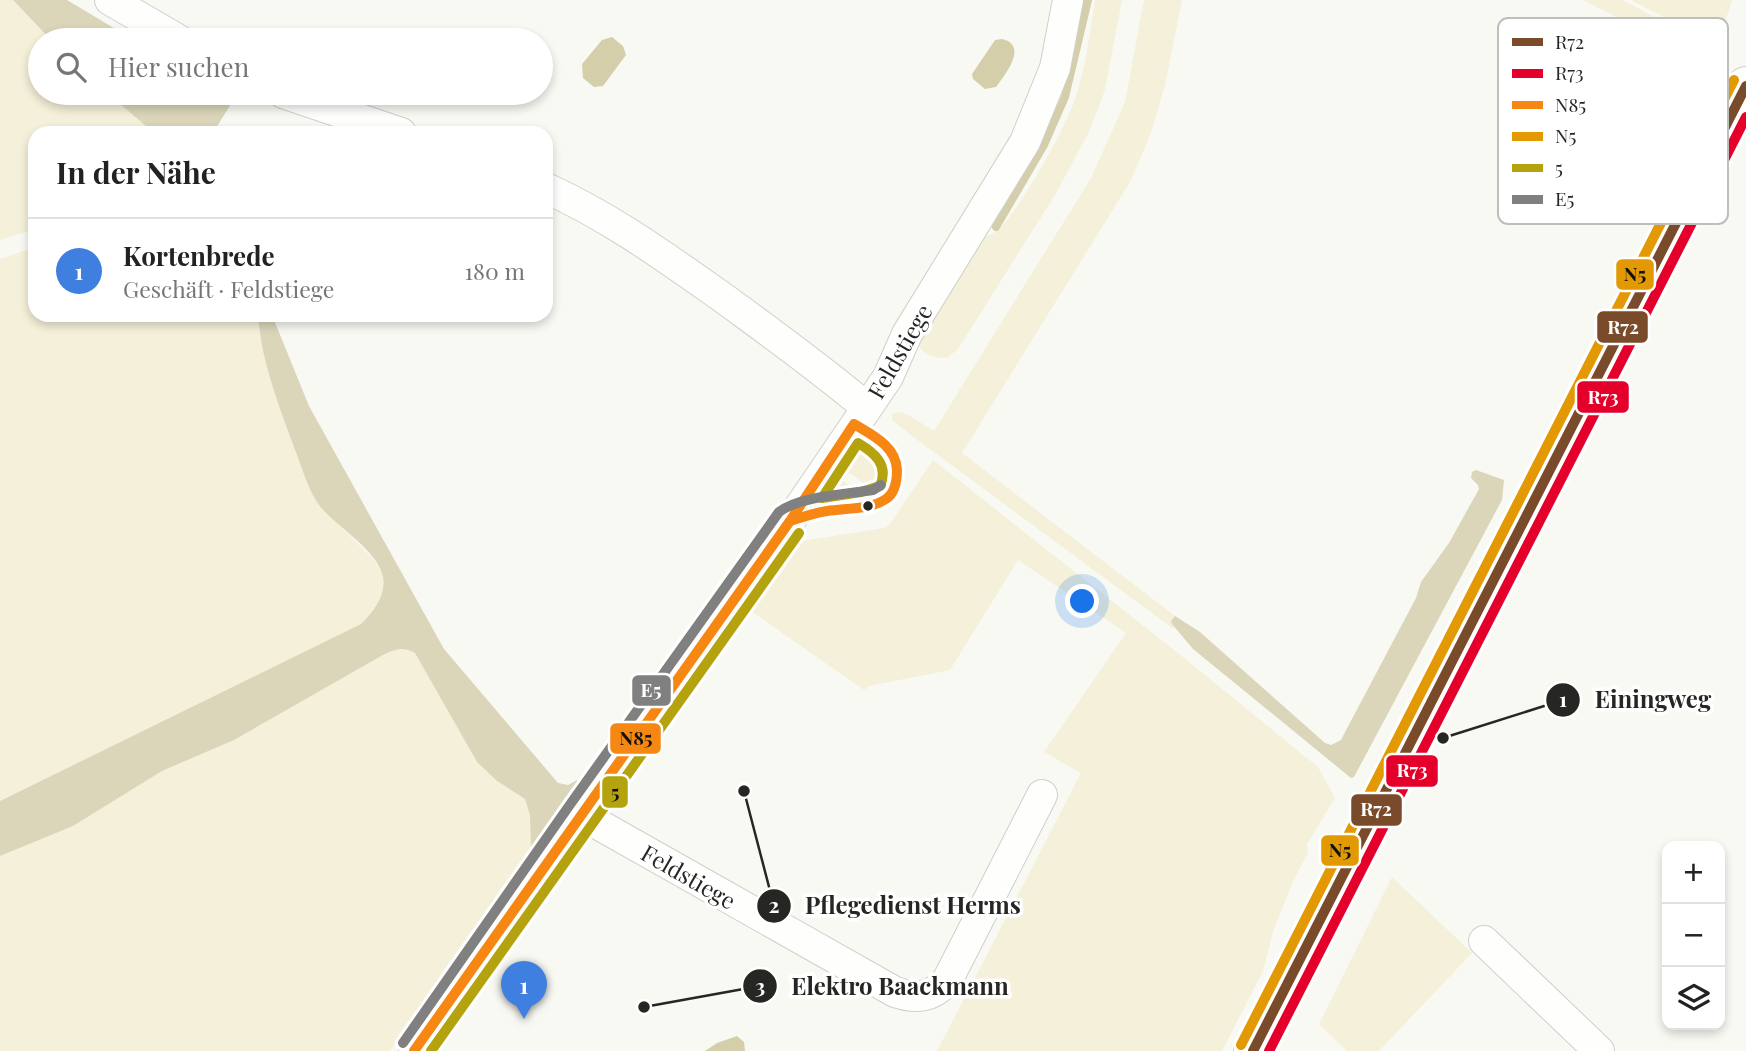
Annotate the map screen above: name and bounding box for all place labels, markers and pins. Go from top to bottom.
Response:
unlabelled marker [861,499,875,513]
callout: Einingweg [1546,677,1725,722]
callout: Pflegedienst Herms [756,883,1035,928]
pin: 1 [501,961,547,1019]
callout: Elektro Baackmann [742,964,1023,1009]

